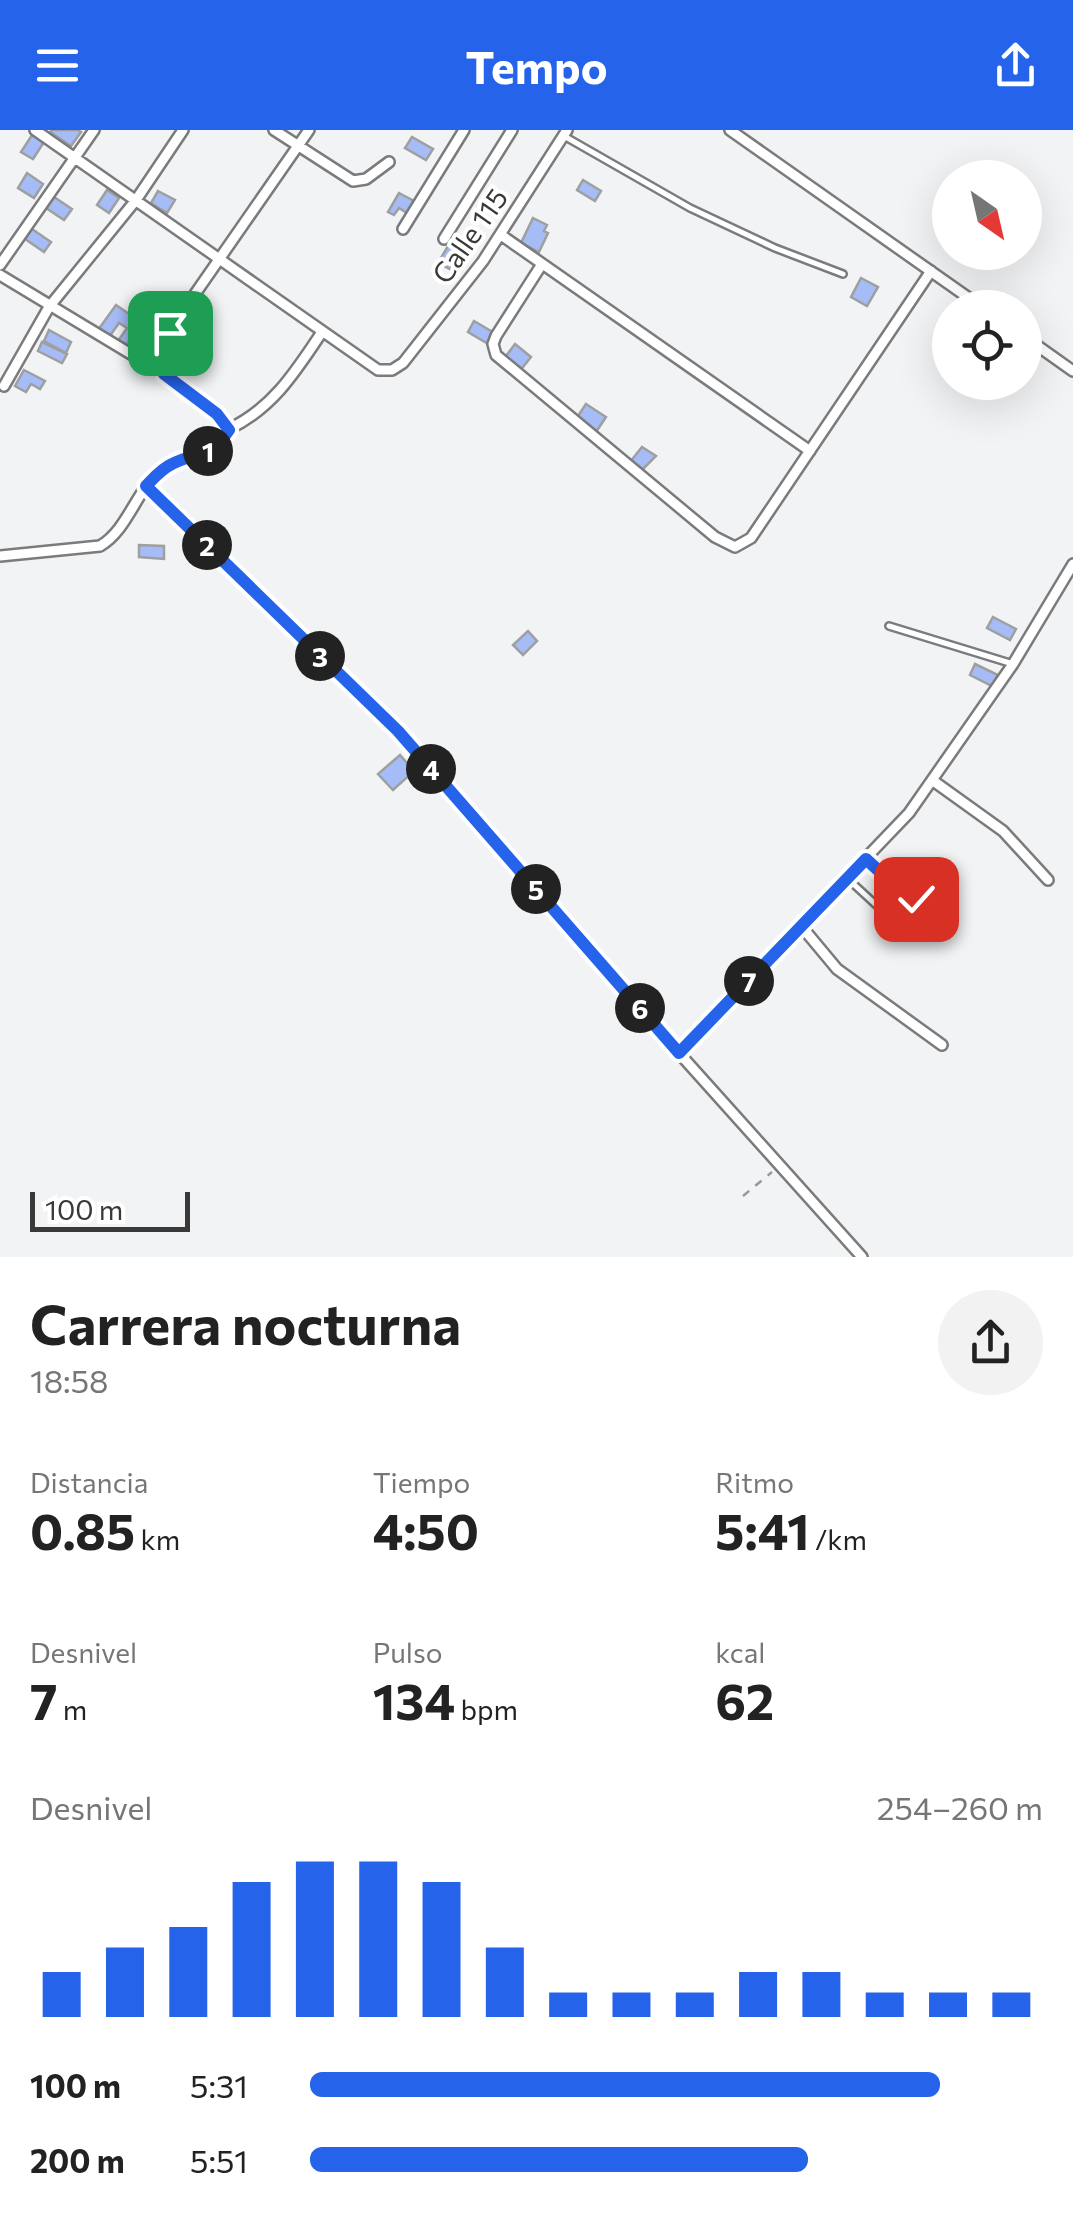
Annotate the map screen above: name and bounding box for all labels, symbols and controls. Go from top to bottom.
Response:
icon: menu [30,38,85,93]
text: Tempo [465,38,608,93]
icon: share [988,38,1043,93]
north arrow [932,160,1042,270]
map controls [932,160,1042,400]
street label: Calle 115 [424,181,514,290]
button: locate [932,290,1042,400]
pin [128,291,213,376]
icon: arrive [143,306,198,361]
pin: 1 [183,426,233,476]
text: 1 [202,434,214,468]
pin: 2 [182,520,232,570]
text: 2 [199,528,215,562]
pin: 3 [295,631,345,681]
text: 3 [312,639,328,673]
pin: 4 [406,744,456,794]
text: 4 [422,752,440,786]
pin [874,857,959,942]
pin: 5 [511,864,561,914]
text: 5 [528,872,544,906]
icon: check [889,872,944,927]
pin: 7 [724,956,774,1006]
text: 7 [741,964,757,998]
pin: 6 [615,983,665,1033]
text: 6 [631,991,649,1025]
scale bar [30,1187,190,1232]
text: 100 m [45,1192,123,1226]
text: Carrera nocturna [30,1289,461,1356]
button: share [938,1290,1043,1395]
text: 18:58 [30,1360,108,1400]
text: Distancia [30,1465,148,1499]
text: Tiempo [373,1465,470,1499]
text: Ritmo [715,1465,794,1499]
text: 0.85 [30,1499,135,1560]
text: 4:50 [373,1499,479,1560]
text: 5:41 [715,1499,810,1560]
text: km [135,1522,180,1556]
text: /km [810,1522,867,1556]
text: Desnivel [30,1635,137,1669]
text: Pulso [373,1635,442,1669]
text: kcal [715,1635,765,1669]
text: 7 [30,1669,57,1730]
text: 134 [373,1669,455,1730]
text: 62 [715,1669,774,1730]
text: m [57,1692,87,1726]
text: bpm [455,1692,518,1726]
text: Desnivel [30,1787,152,1827]
text: 254–260 m [877,1787,1043,1827]
text: 100 m [30,2065,121,2105]
text: 5:31 [190,2065,248,2105]
text: 200 m [30,2140,125,2180]
text: 5:51 [190,2140,248,2180]

